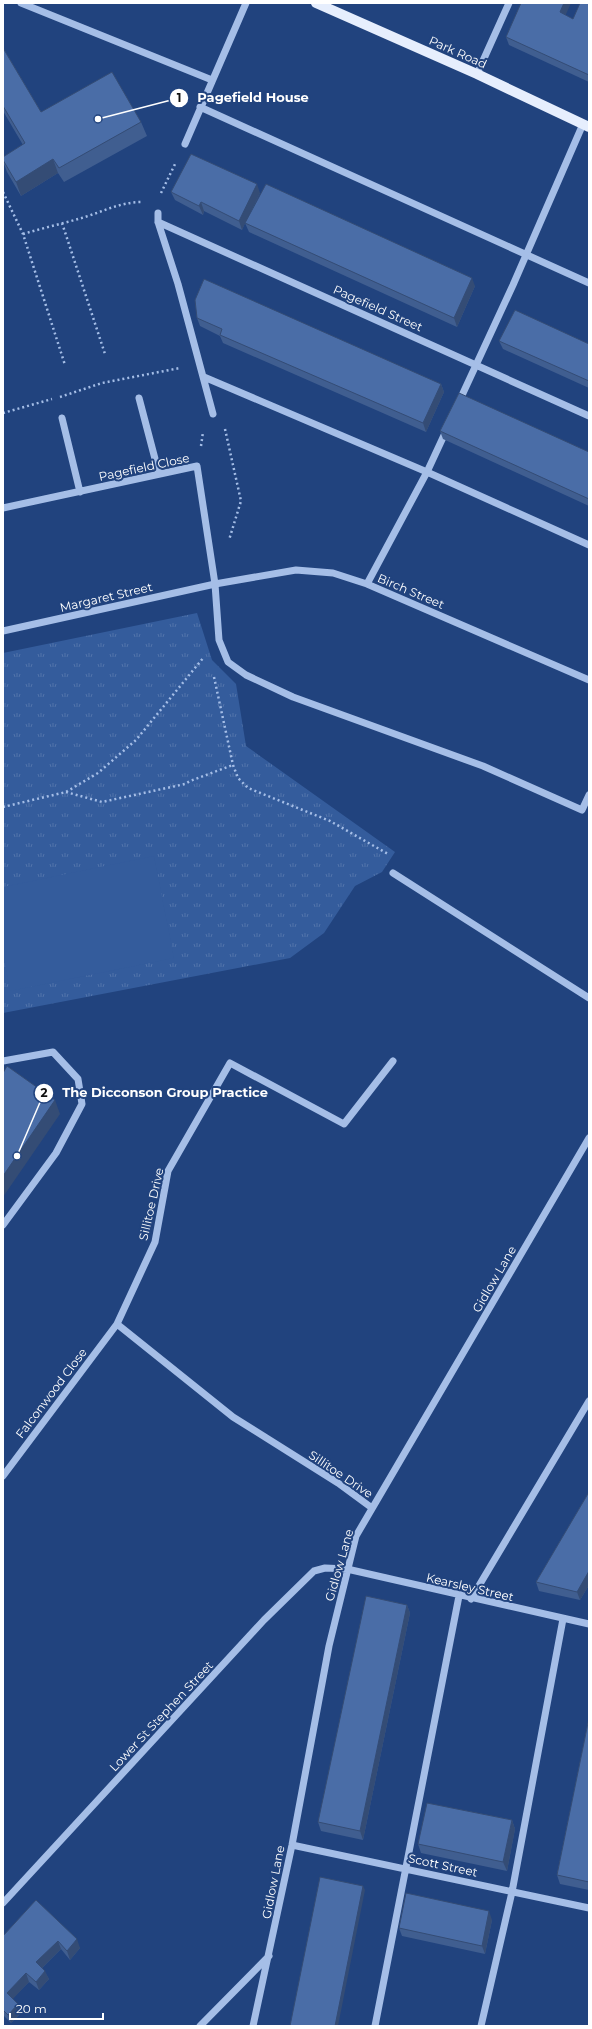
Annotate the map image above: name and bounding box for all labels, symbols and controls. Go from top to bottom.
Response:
street label: Park Road [427,33,489,71]
callout: Pagefield House [169,85,317,110]
text: Pagefield House [197,89,309,105]
text: 1 [177,90,181,105]
street label: Pagefield Street [331,282,425,334]
street label: Pagefield Close [97,450,191,484]
street label: Birch Street [375,570,447,612]
street label: Margaret Street [58,579,154,615]
callout: The Dicconson Group Practice [34,1080,276,1105]
text: The Dicconson Group Practice [62,1084,268,1100]
text: 2 [40,1085,48,1100]
street label: Sillitoe Drive [135,1166,167,1242]
street label: Gidlow Lane [469,1243,519,1315]
street label: Falconwood Close [12,1345,90,1441]
street label: Sillitoe Drive [306,1447,376,1501]
street label: Gidlow Lane [322,1527,356,1603]
street label: Kearsley Street [425,1570,515,1604]
street label: Lower St Stephen Street [106,1658,216,1774]
street label: Gidlow Lane [259,1844,287,1920]
street label: Scott Street [407,1850,479,1880]
scale bar [10,1995,103,2021]
text: 20 m [16,2001,47,2016]

